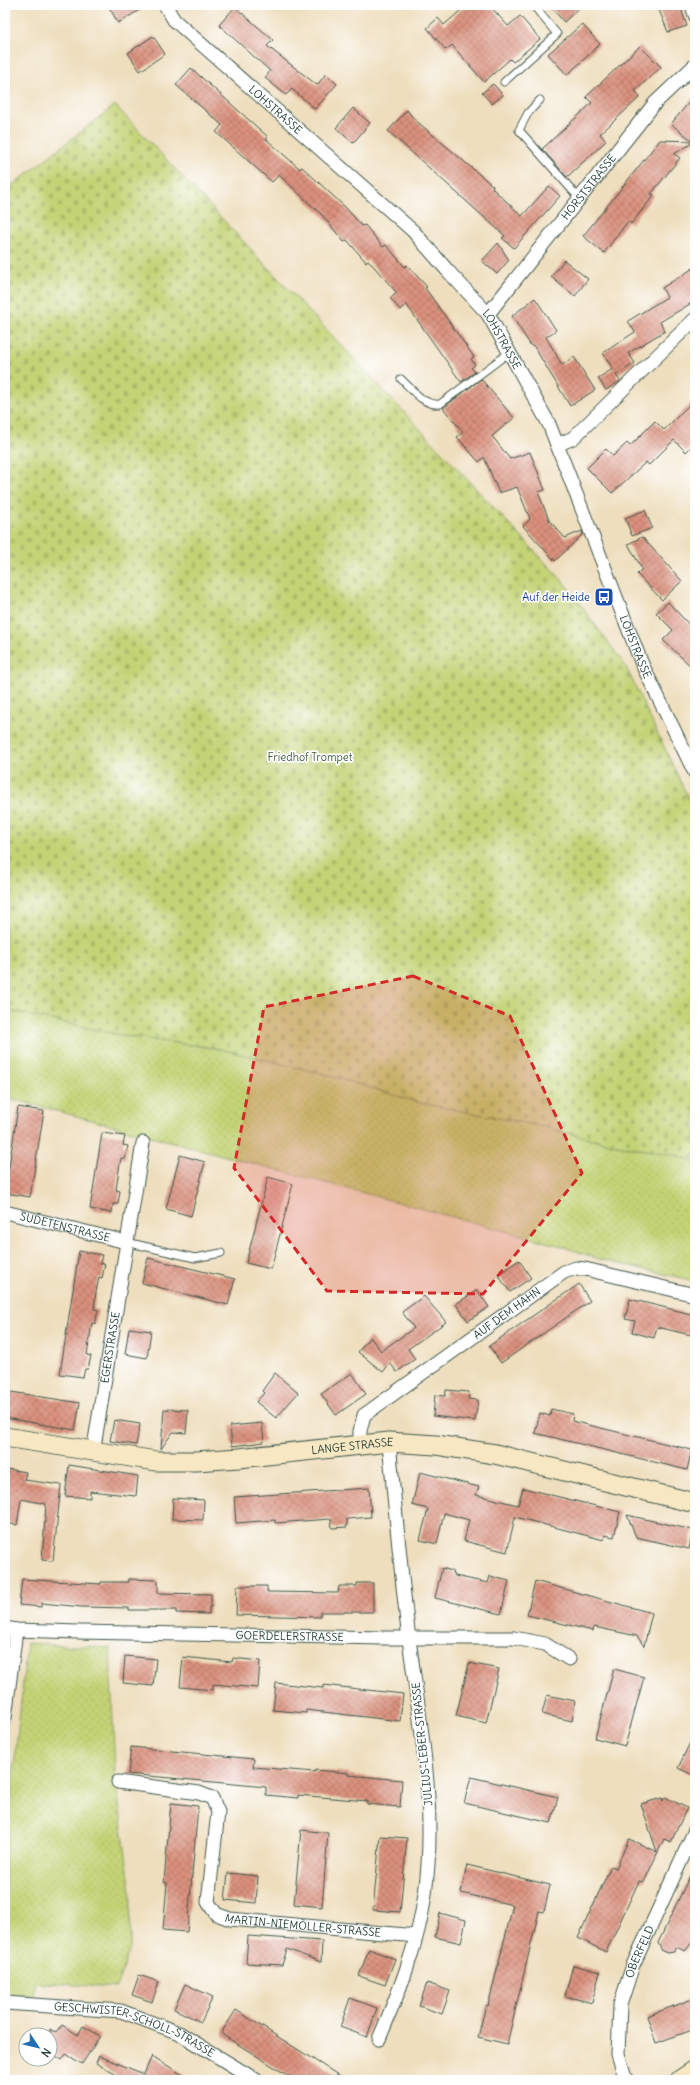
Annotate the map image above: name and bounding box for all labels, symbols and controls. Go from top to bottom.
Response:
street label: LOHSTRASSE [246,82,305,137]
street label: HORSTSTRASSE [558,151,619,223]
street label: LOHSTRASSE [480,306,524,372]
bus stop icon: Auf der Heide [593,586,615,608]
place label: Auf der Heide [522,590,590,604]
street label: LOHSTRASSE [617,613,655,681]
park label: Friedhof Trompet [268,750,353,764]
street label: SUDETENSTRASSE [19,1209,112,1245]
street label: AUF DEM HAHN [470,1284,543,1342]
street label: EGERSTRASSE [97,1311,123,1384]
street label: LANGE STRASSE [311,1435,394,1457]
street label: GOERDELERSTRASSE [235,1628,344,1644]
street label: JULIUS-LEBER-STRASSE [409,1681,435,1807]
street label: MARTIN-NIEMÖLLER-STRASSE [223,1911,381,1940]
street label: OBERFELD [622,1923,657,1980]
street label: GESCHWISTER-SCHOLL-STRASSE [53,1999,217,2060]
north arrow [18,2027,58,2067]
text: N [38,2046,54,2060]

